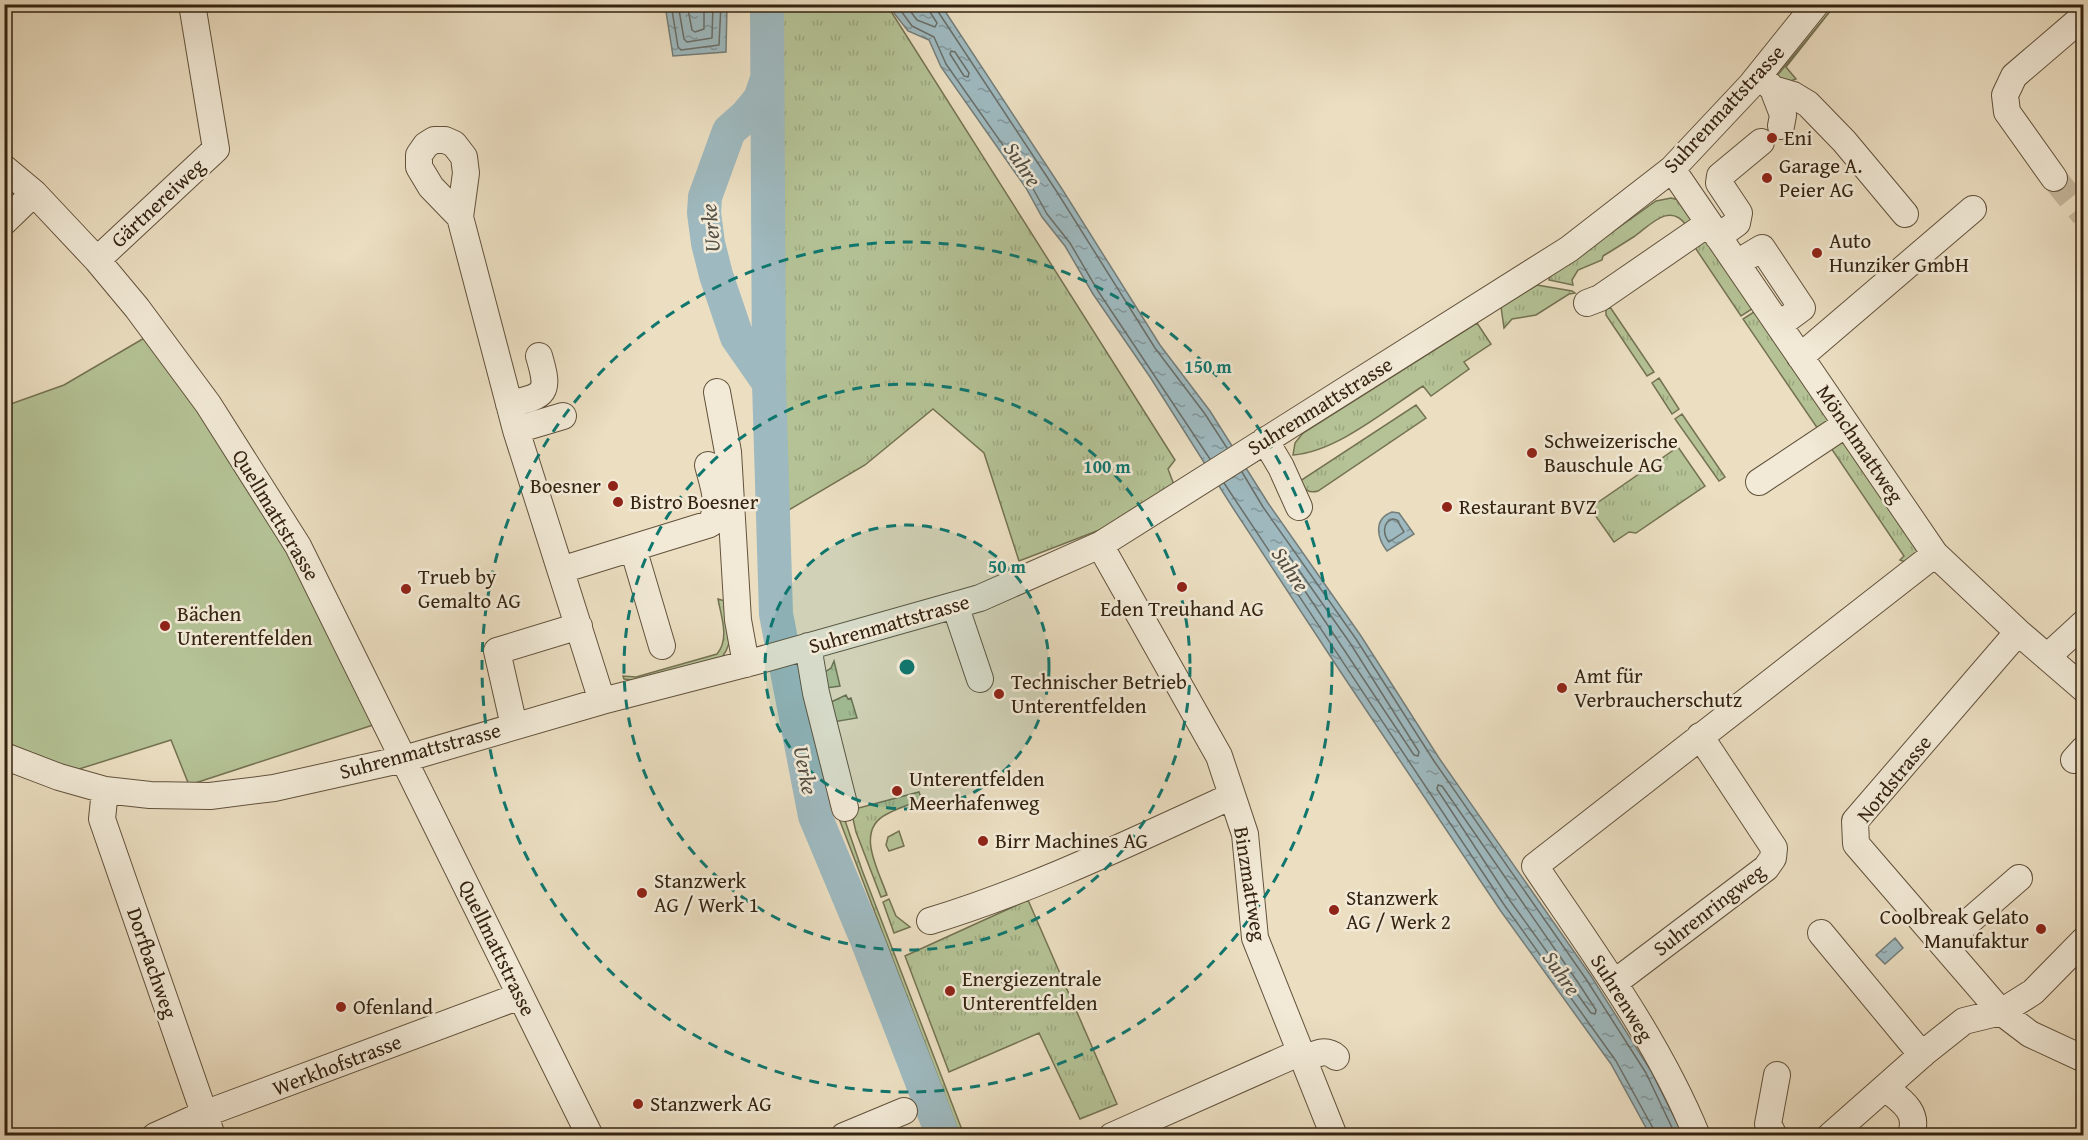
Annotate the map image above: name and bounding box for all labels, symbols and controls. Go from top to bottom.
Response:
street label: Suhrenmattstrasse [1656,37,1792,180]
place label: Eni [1784,122,1812,153]
marker: Eni [1765,131,1779,145]
water label: Suhre [996,135,1050,193]
street label: Gärtnereiweg [104,150,212,255]
place label: Garage A. Peier AG [1779,150,1862,205]
marker: Garage A. Peier AG [1760,171,1774,185]
water label: Uerke [692,202,728,254]
place label: Auto Hunziker GmbH [1829,225,1969,280]
marker: Auto Hunziker GmbH [1810,246,1824,260]
street label: Suhrenmattstrasse [1241,348,1398,463]
text: 150 m [1184,353,1232,380]
street label: Mönchmattweg [1809,378,1912,510]
place label: Schweizerische Bauschule AG [1544,425,1678,480]
street label: Quellmattstrasse [225,443,328,586]
marker: Schweizerische Bauschule AG [1525,446,1539,460]
text: 100 m [1083,453,1131,480]
place label: Boesner [530,470,601,501]
marker: Boesner [606,479,620,493]
place label: Bistro Boesner [630,486,759,517]
place label: Restaurant BVZ [1459,491,1597,522]
marker: Bistro Boesner [611,495,625,509]
marker: Restaurant BVZ [1440,500,1454,514]
water label: Suhre [1264,540,1318,598]
text: 50 m [988,553,1027,580]
place label: Trueb by Gemalto AG [418,561,521,616]
marker: Eden Treuhand AG [1175,580,1189,594]
marker: Trueb by Gemalto AG [399,582,413,596]
street label: Suhrenmattstrasse [805,586,973,661]
place label: Eden Treuhand AG [1100,593,1264,624]
place label: Bächen Unterentfelden [177,598,313,653]
marker: Bächen Unterentfelden [158,619,172,633]
centre of rings [897,657,917,677]
place label: Amt für Verbraucherschutz [1574,660,1742,715]
place label: Technischer Betrieb Unterentfelden [1011,666,1187,721]
marker: Amt für Verbraucherschutz [1555,681,1569,695]
marker: Technischer Betrieb Unterentfelden [992,687,1006,701]
street label: Suhrenmattstrasse [336,714,504,787]
street label: Nordstrasse [1849,728,1939,829]
water label: Uerke [786,743,826,797]
place label: Unterentfelden Meerhafenweg [909,763,1045,818]
marker: Unterentfelden Meerhafenweg [890,784,904,798]
street label: Binzmattweg [1226,824,1275,944]
place label: Birr Machines AG [995,825,1148,856]
marker: Birr Machines AG [976,834,990,848]
street label: Suhrenringweg [1646,856,1772,963]
place label: Stanzwerk AG / Werk 1 [654,865,759,920]
street label: Quellmattstrasse [451,874,544,1021]
place label: Stanzwerk AG / Werk 2 [1346,882,1451,937]
marker: Stanzwerk AG / Werk 1 [635,886,649,900]
place label: Coolbreak Gelato Manufaktur [1880,901,2029,956]
street label: Dorfbachweg [119,903,186,1023]
marker: Stanzwerk AG / Werk 2 [1327,903,1341,917]
marker: Coolbreak Gelato Manufaktur [2034,922,2048,936]
water label: Suhre [1535,944,1589,1002]
street label: Suhrenweg [1583,948,1662,1048]
place label: Energiezentrale Unterentfelden [962,963,1102,1018]
marker: Energiezentrale Unterentfelden [943,984,957,998]
place label: Ofenland [353,991,434,1022]
marker: Ofenland [334,1000,348,1014]
street label: Werkhofstrasse [268,1026,406,1103]
place label: Stanzwerk AG [650,1088,772,1119]
marker: Stanzwerk AG [631,1097,645,1111]

